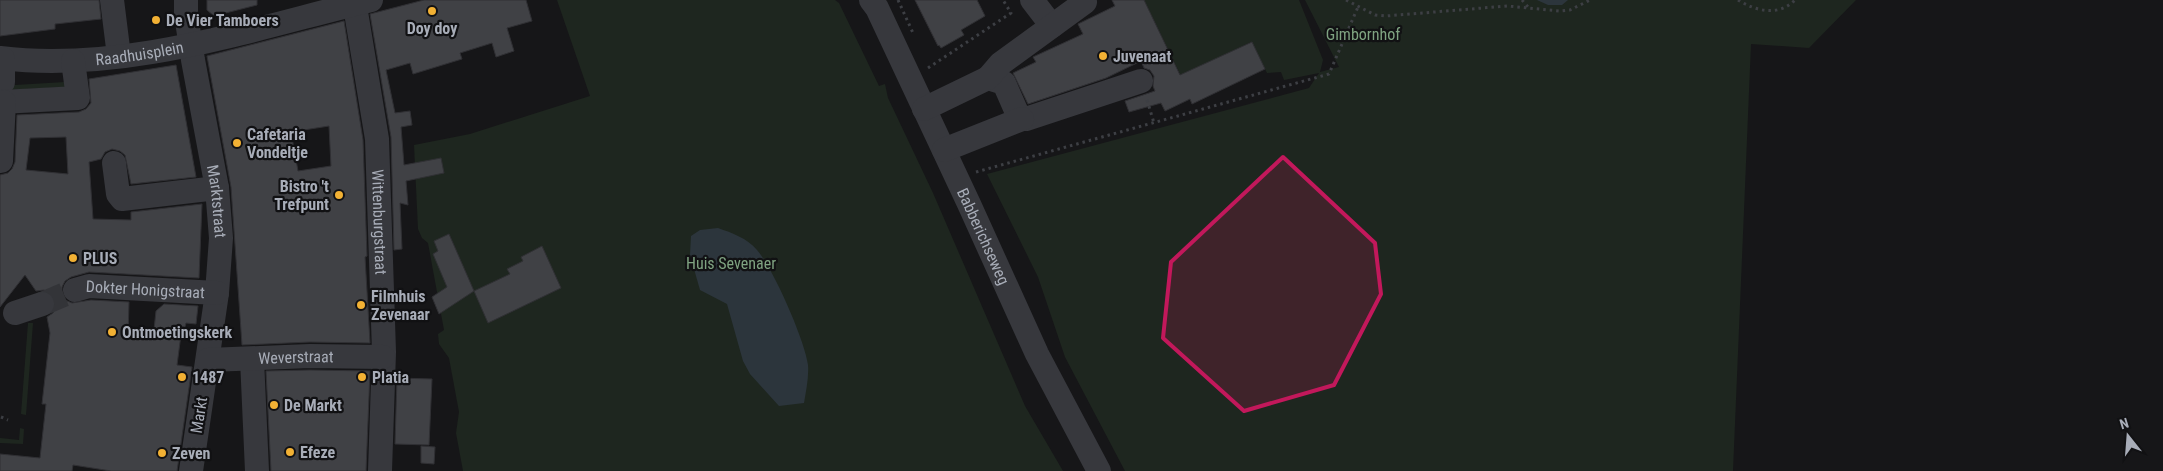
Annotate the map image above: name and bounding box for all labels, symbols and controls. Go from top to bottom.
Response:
marker: Doy doy [426,5,438,17]
place label: De Vier Tamboers [166,11,279,30]
marker: De Vier Tamboers [150,14,162,26]
place label: Doy doy [407,19,457,38]
park label: Gimbornhof [1326,25,1400,44]
street label: Raadhuisplein [95,37,185,69]
place label: Juvenaat [1113,47,1171,66]
marker: Juvenaat [1097,50,1109,62]
place label: Cafetaria Vondeltje [247,125,308,162]
marker: Cafetaria Vondeltje [231,137,243,149]
street label: Marktstraat [203,163,230,239]
street label: Wittenburgstraat [369,169,391,275]
place label: Bistro 't Trefpunt [274,177,329,214]
street label: Babberichseweg [953,185,1014,288]
marker: Bistro 't Trefpunt [333,189,345,201]
place label: PLUS [83,249,118,268]
marker: PLUS [67,252,79,264]
park label: Huis Sevenaer [686,254,776,273]
street label: Dokter Honigstraat [85,276,206,302]
place label: Filmhuis Zevenaar [371,287,430,324]
marker: Filmhuis Zevenaar [355,299,367,311]
place label: Ontmoetingskerk [122,323,233,342]
marker: Ontmoetingskerk [106,326,118,338]
street label: Weverstraat [258,346,334,368]
place label: 1487 [192,368,224,387]
place label: Platia [372,368,410,387]
marker: 1487 [176,371,188,383]
marker: Platia [356,371,368,383]
street label: Markt [187,395,211,435]
place label: De Markt [284,396,342,415]
marker: De Markt [268,399,280,411]
north arrow [2103,411,2153,461]
text: N [2118,415,2131,432]
place label: Efeze [300,443,336,462]
place label: Zeven [172,444,211,463]
marker: Efeze [284,446,296,458]
marker: Zeven [156,447,168,459]

